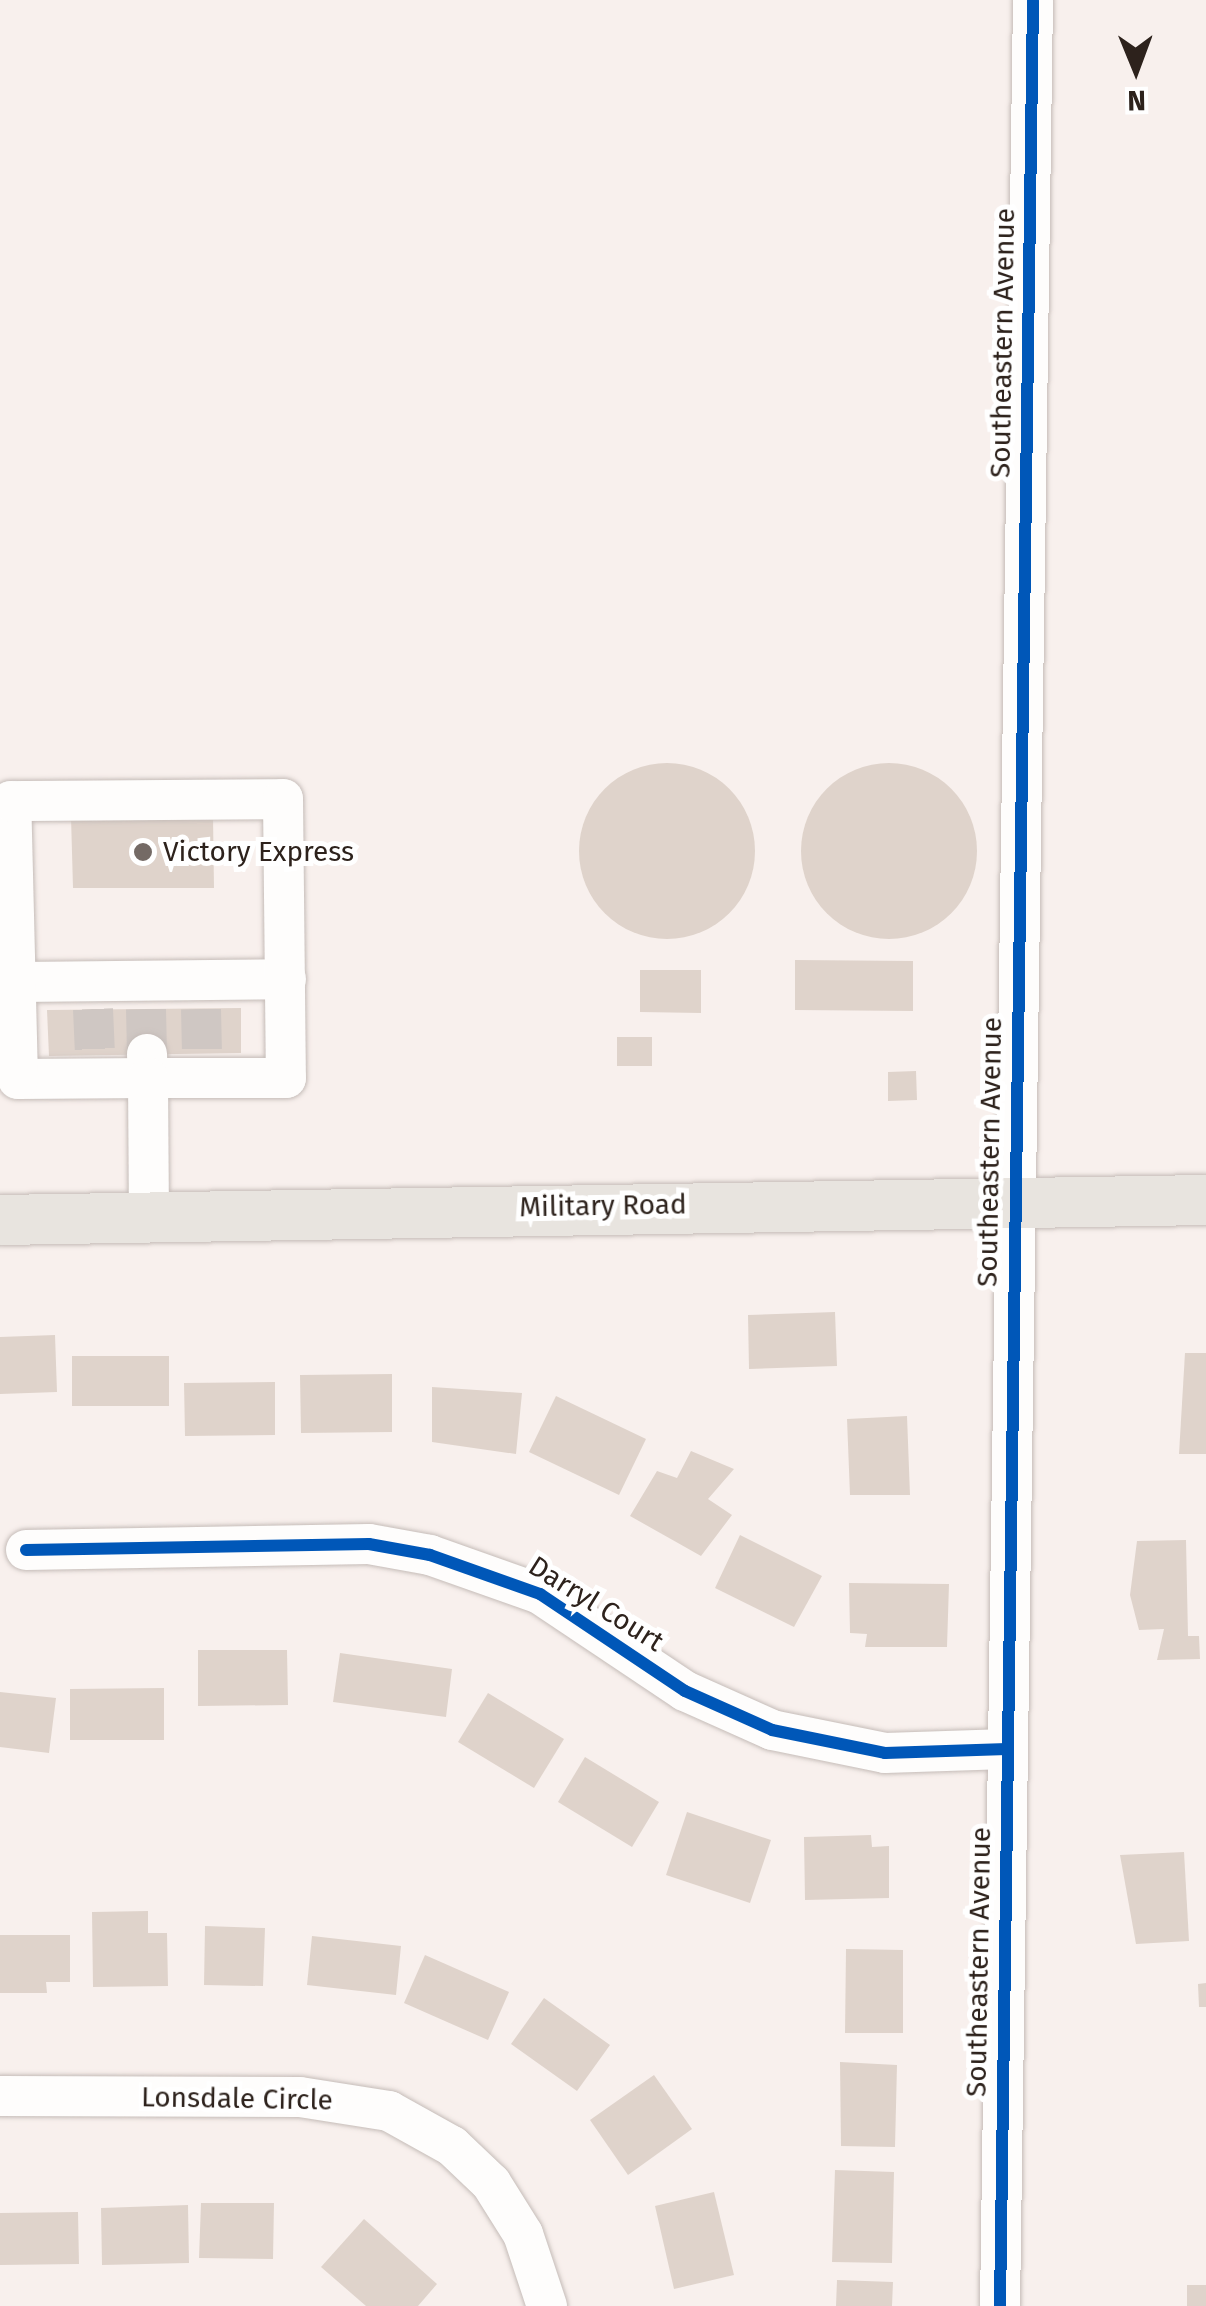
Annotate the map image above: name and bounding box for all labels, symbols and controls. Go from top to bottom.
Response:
north arrow [1086,20,1186,120]
text: N [1127,84,1146,117]
street label: Southeastern Avenue [984,208,1022,478]
place label: Victory Express [163,835,354,869]
marker: Victory Express [132,841,154,863]
street label: Southeastern Avenue [971,1017,1009,1287]
street label: Military Road [519,1188,687,1224]
street label: Darryl Court [522,1549,670,1659]
street label: Southeastern Avenue [960,1827,998,2097]
street label: Lonsdale Circle [141,2081,333,2117]

